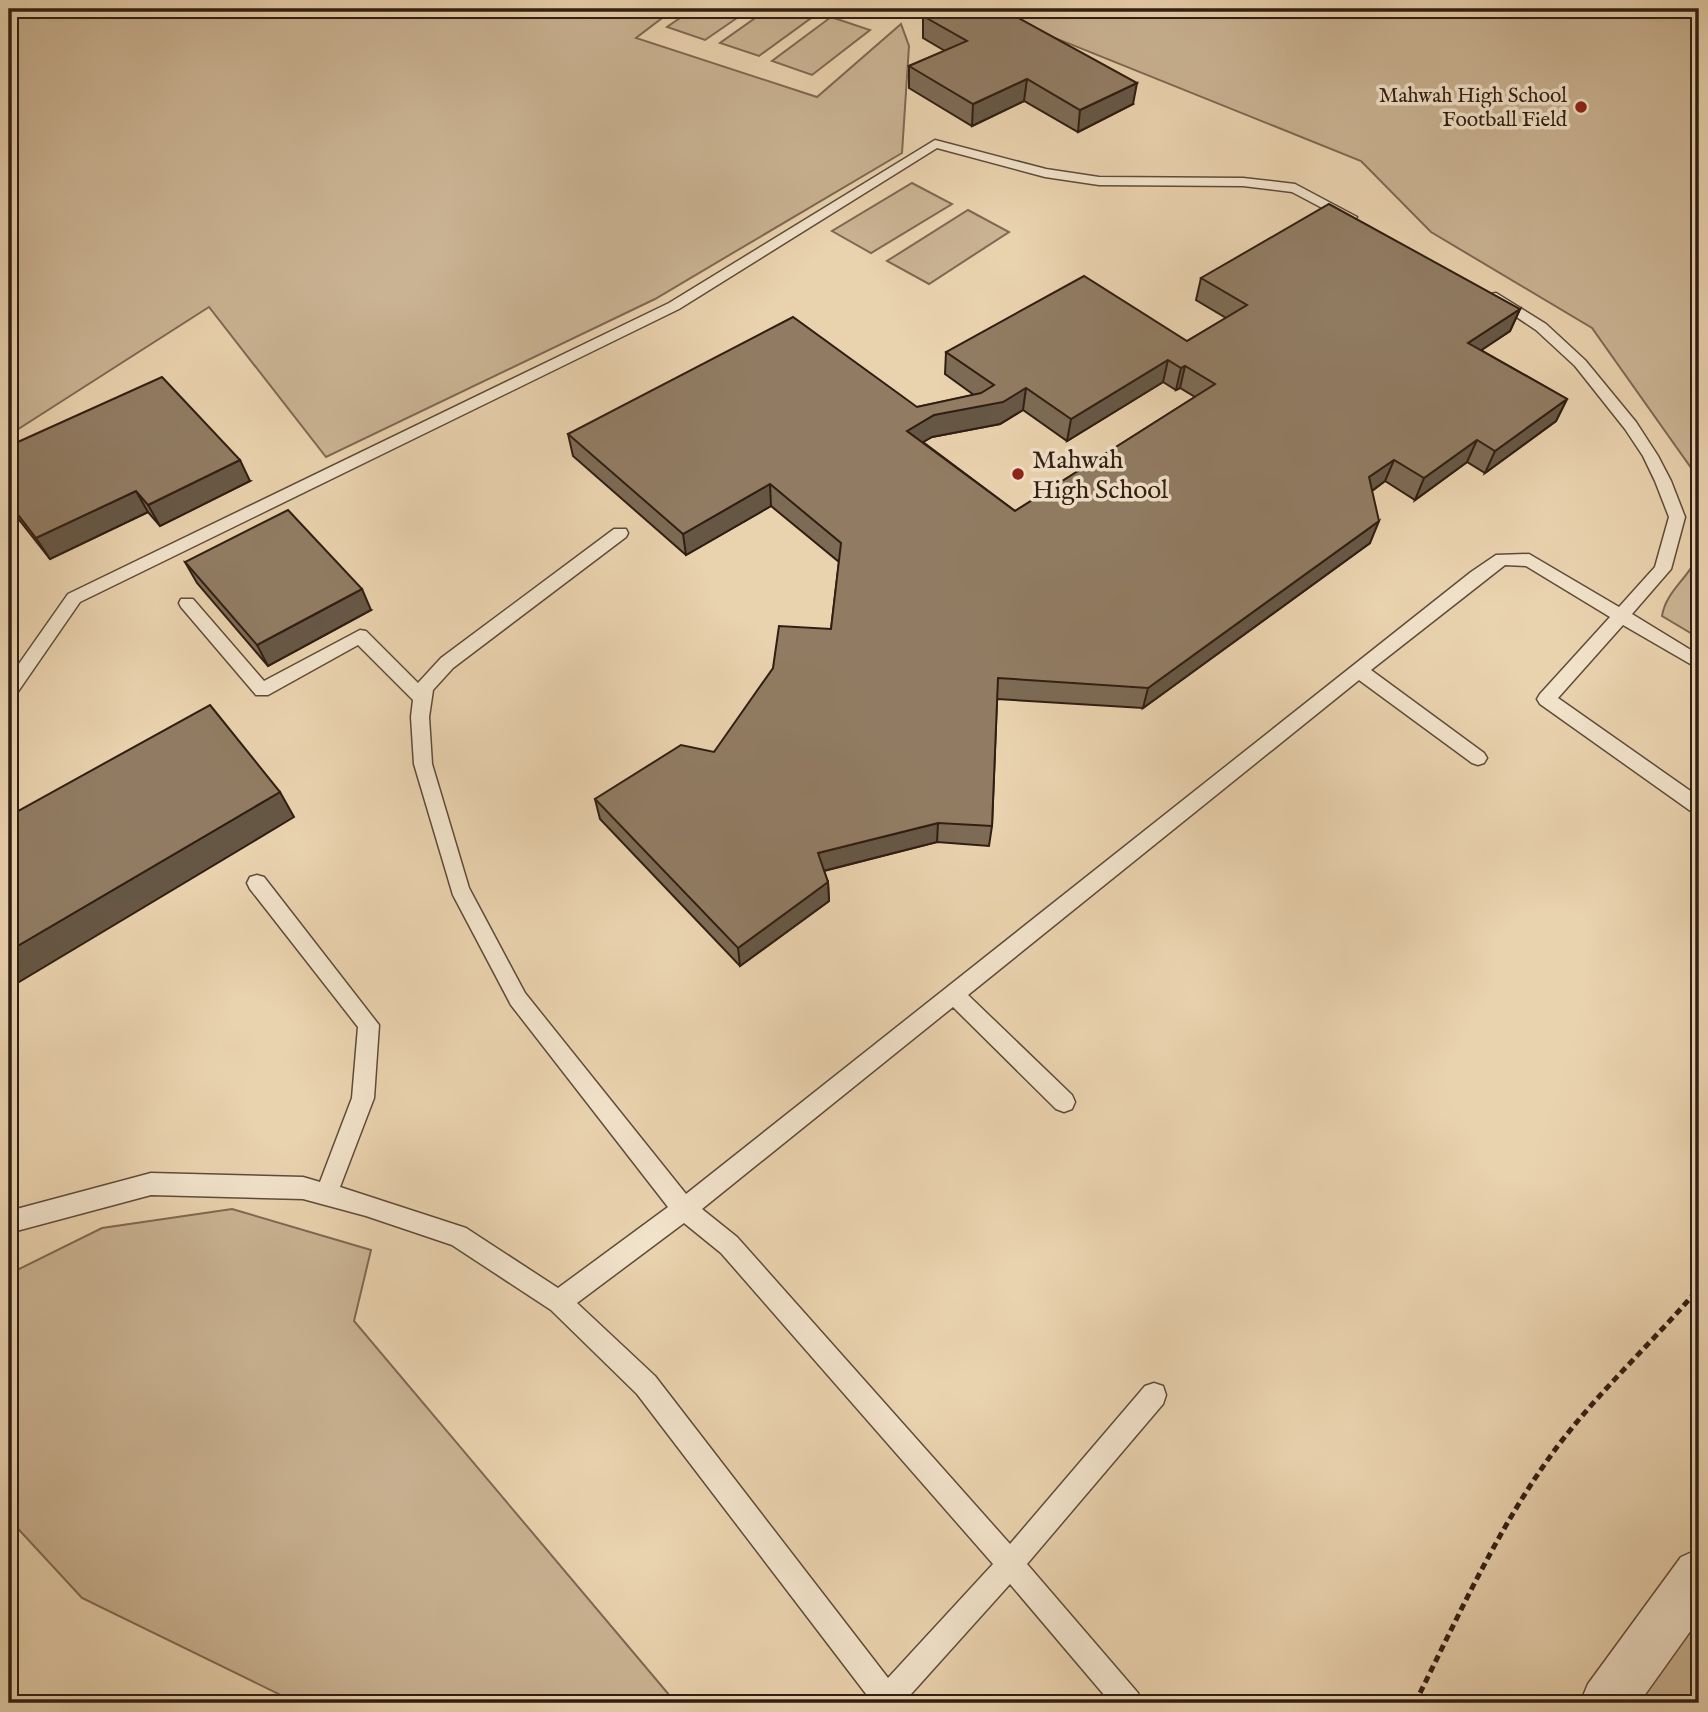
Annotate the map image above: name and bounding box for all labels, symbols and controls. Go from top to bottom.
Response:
place label: Mahwah High School Football Field [1379,83,1568,134]
marker: Mahwah High School Football Field [1573,99,1589,115]
place label: Mahwah High School [1032,444,1169,507]
marker: Mahwah High School [1010,466,1026,482]

